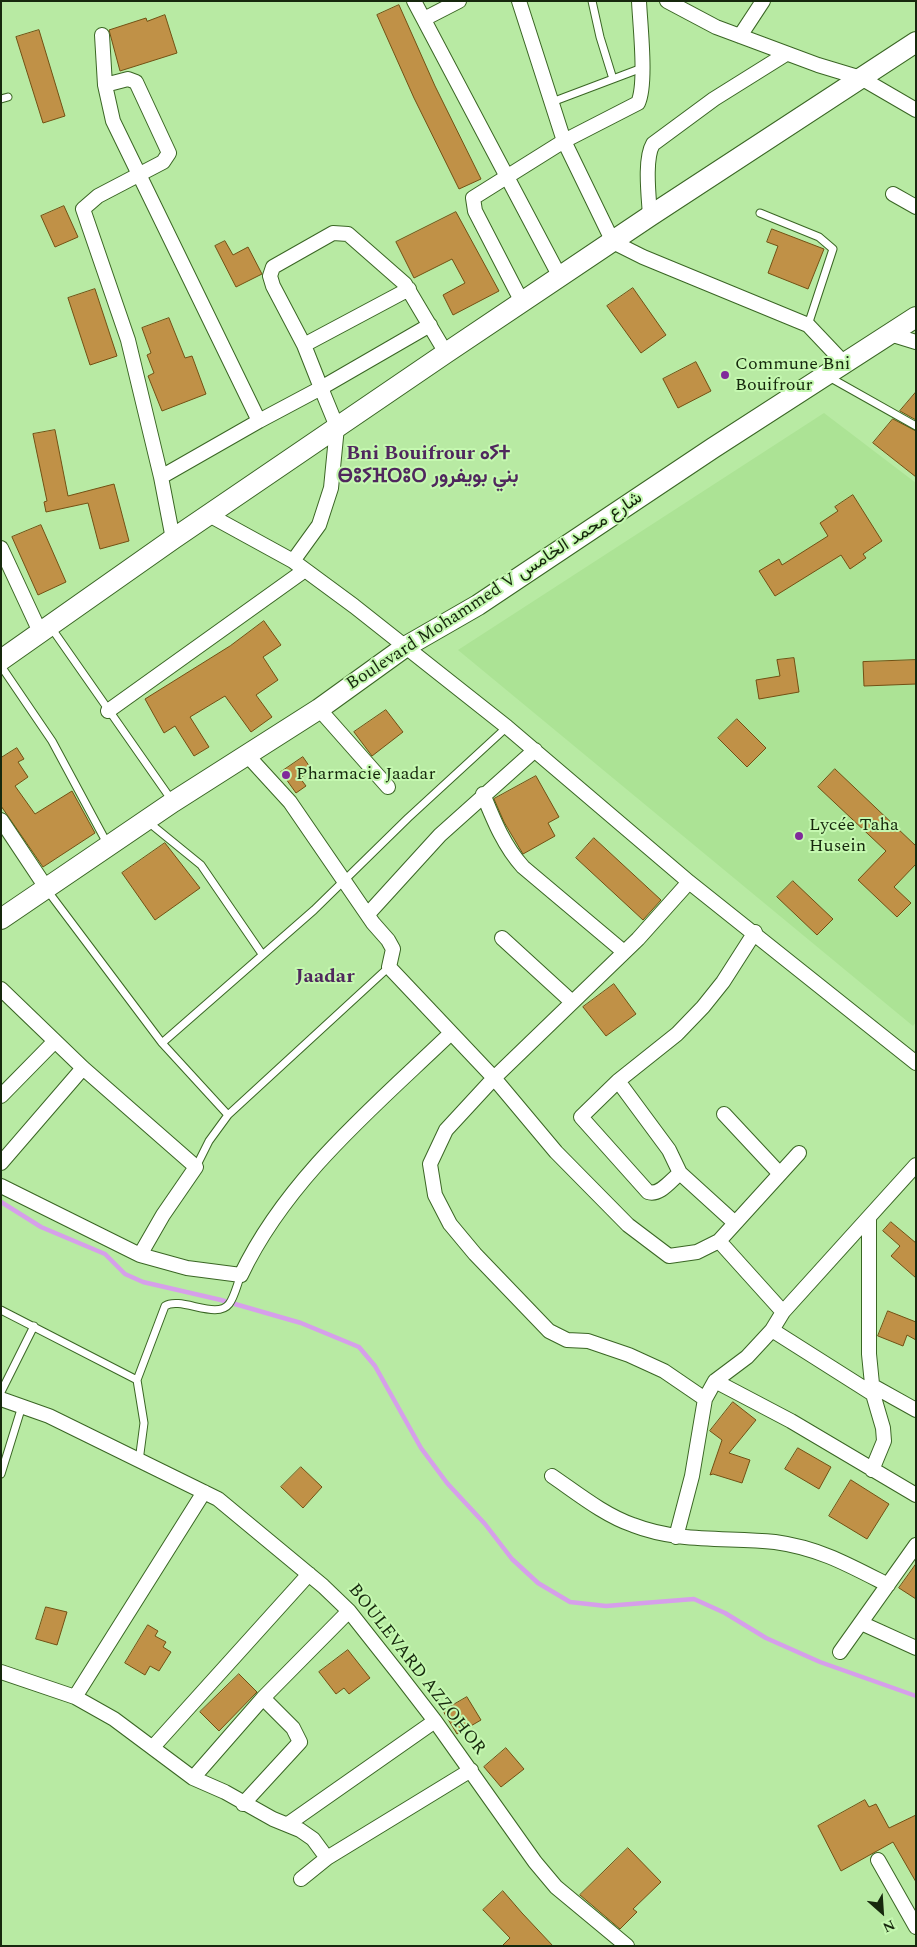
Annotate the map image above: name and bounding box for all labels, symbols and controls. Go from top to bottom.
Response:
place label: Commune Bni Bouifrour [735,354,850,396]
marker: Commune Bni Bouifrour [719,369,731,381]
district label: Bni Bouifrour ⴰⵢⵜ ⴱⵓⵢⴼⵔⵓⵔ بني بويفرور [338,443,518,490]
street label: Boulevard Mohammed V شارع محمد الخامس [343,488,647,696]
place label: Pharmacie Jaadar [296,764,436,786]
marker: Pharmacie Jaadar [280,769,292,781]
place label: Lycée Taha Husein [809,815,899,858]
marker: Lycée Taha Husein [793,830,805,842]
district label: Jaadar [295,966,355,990]
street label: BOULEVARD AZZOHOR [343,1580,489,1760]
north arrow [857,1887,907,1937]
text: N [879,1914,899,1938]

